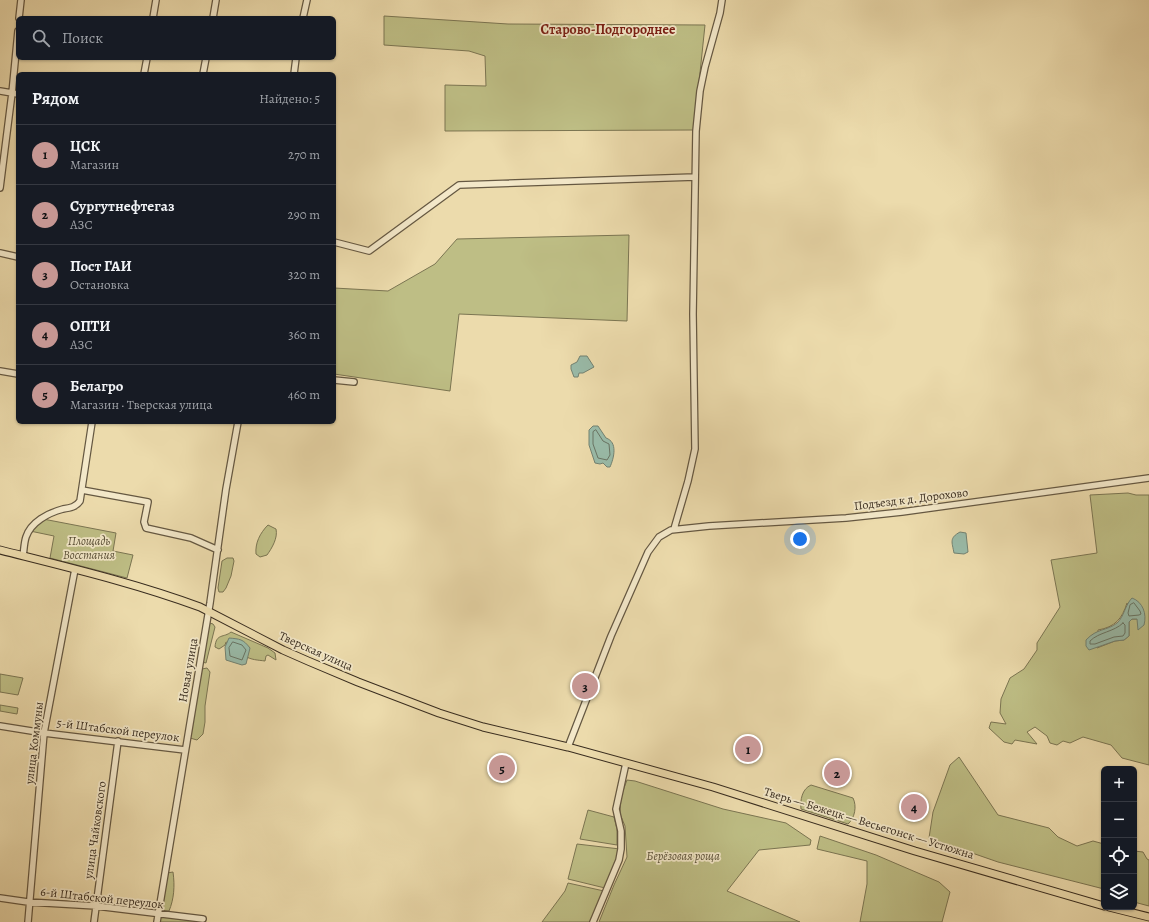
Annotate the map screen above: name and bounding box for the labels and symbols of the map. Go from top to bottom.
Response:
district label: Старово-Подгороднее [540,20,676,39]
street label: Подъезд к д. Дорохово [853,484,969,514]
your location [790,529,810,549]
park label: Площадь Восстания [63,533,115,563]
street label: Тверская улица [277,628,356,675]
street label: Новая улица [174,636,202,703]
pin: 3 [572,671,598,701]
street label: улица Коммуны [21,701,47,786]
street label: 5-й Штабской переулок [56,715,180,745]
pin: 1 [735,734,761,764]
pin: 5 [489,753,515,783]
pin: 2 [824,758,850,788]
street label: улица Чайковского [80,780,110,881]
street label: Тверь — Бежецк — Весьегонск — Устюжна [762,783,976,863]
pin: 4 [901,792,927,822]
park label: Берёзовая роща [646,848,720,864]
street label: 6-й Штабской переулок [40,884,164,912]

